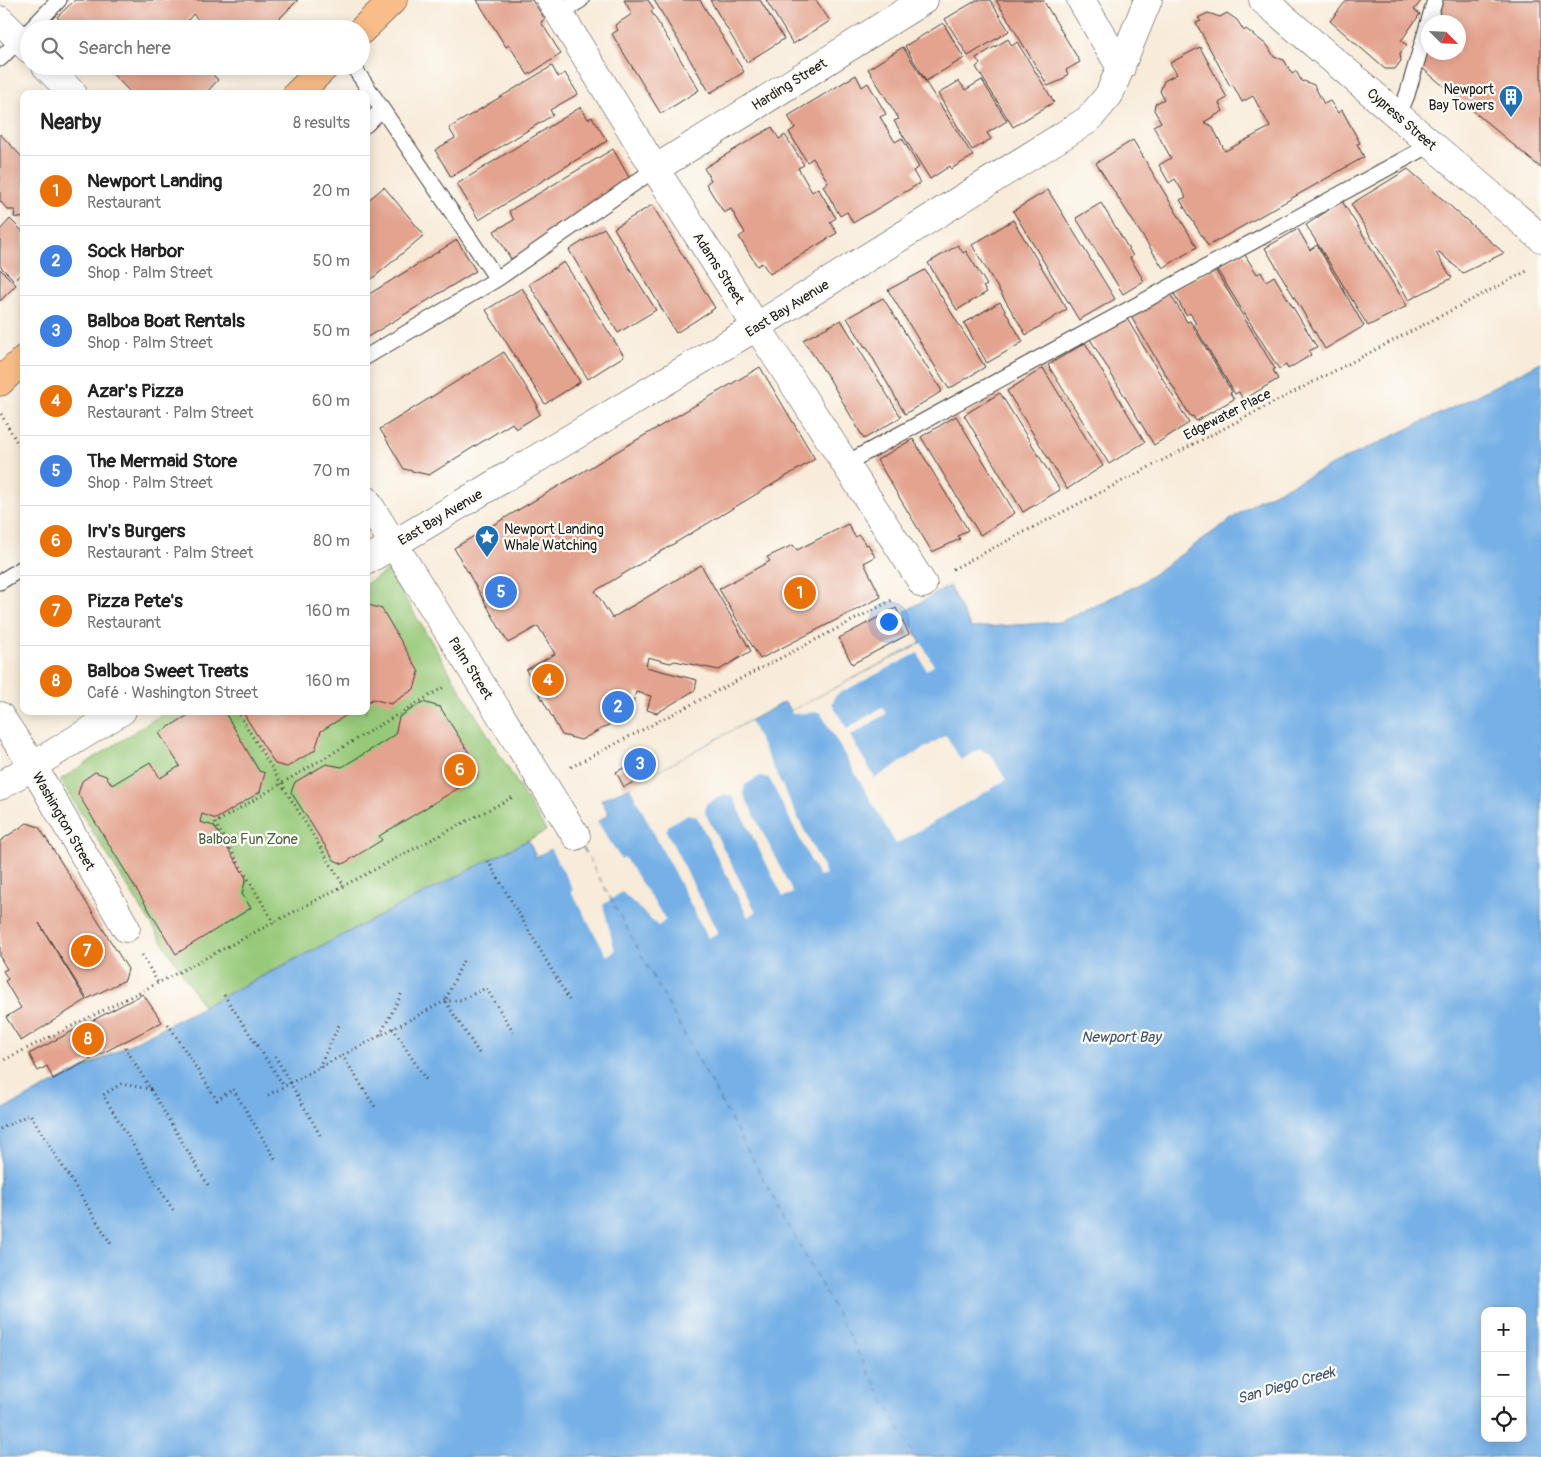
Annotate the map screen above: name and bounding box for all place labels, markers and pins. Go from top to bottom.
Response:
place label: Newport Bay Towers [1428,81,1495,114]
building icon: Newport Bay Towers [1498,84,1524,118]
place label: Newport Landing Whale Watching [504,521,604,554]
place icon: Newport Landing Whale Watching [474,524,500,558]
pin: 5 [485,573,517,611]
pin: 1 [784,574,816,612]
pin: 4 [532,661,564,699]
pin: 2 [602,688,634,726]
pin: 3 [624,745,656,783]
pin: 6 [444,751,476,789]
pin: 7 [71,932,103,970]
pin: 8 [72,1020,104,1058]

